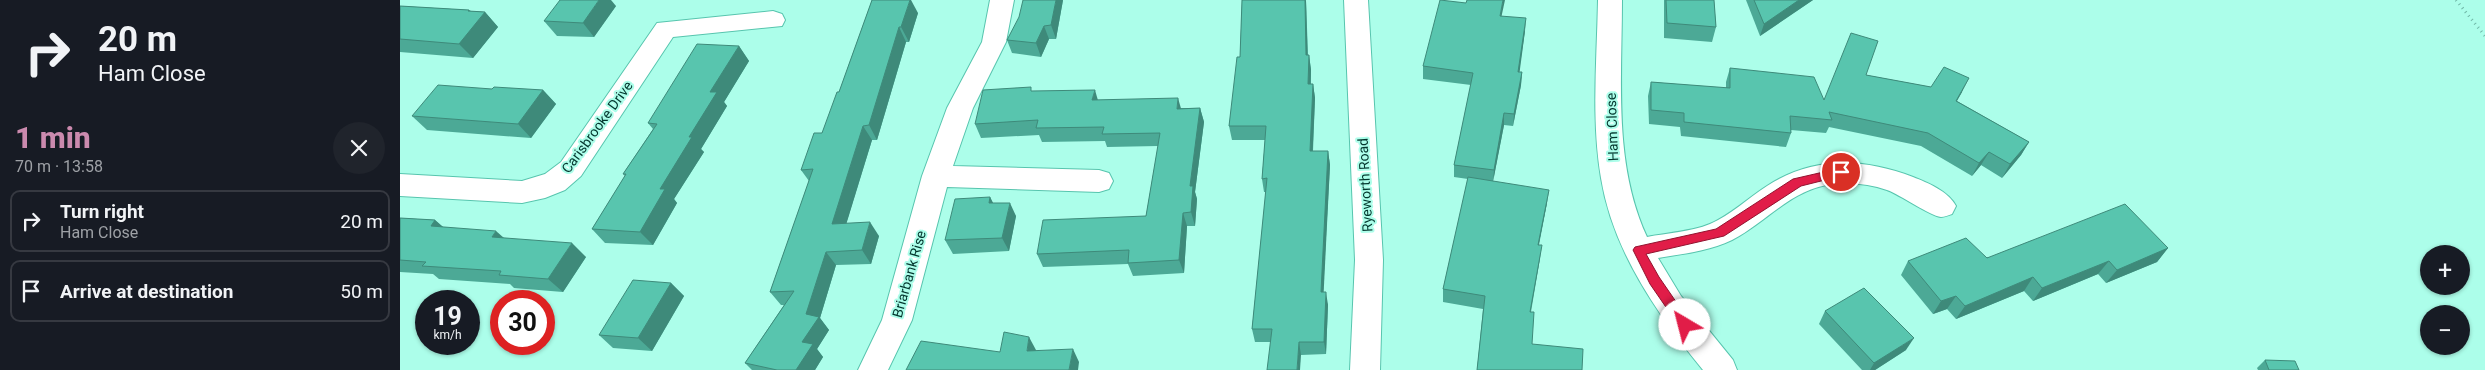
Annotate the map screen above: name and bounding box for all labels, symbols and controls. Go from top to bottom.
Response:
text: 20 m [98,19,177,60]
icon: right [15,20,80,85]
text: Ham Close [98,61,206,86]
street label: Carisbrooke Drive [558,78,636,176]
street label: Ham Close [1603,92,1621,162]
text: 1 min [15,120,91,155]
button: close [333,122,385,174]
street label: Ryeworth Road [1355,138,1375,232]
pin [1820,151,1862,193]
text: 70 m · 13:58 [15,157,103,176]
icon: arrive [1827,158,1855,186]
text: Turn right [60,200,144,223]
icon: right [17,207,45,235]
text: 20 m [340,210,383,233]
text: Ham Close [60,223,138,242]
street label: Briarbank Rise [889,229,929,319]
map controls [2420,245,2470,355]
button: + [2420,245,2470,295]
icon: arrive [17,277,45,305]
text: Arrive at destination [60,280,233,303]
text: 50 m [340,280,383,303]
speed limit sign: 30 [490,290,555,355]
position arrow [1658,298,1710,350]
text: 19 [433,302,462,331]
button: − [2420,305,2470,355]
text: km/h [433,328,462,342]

